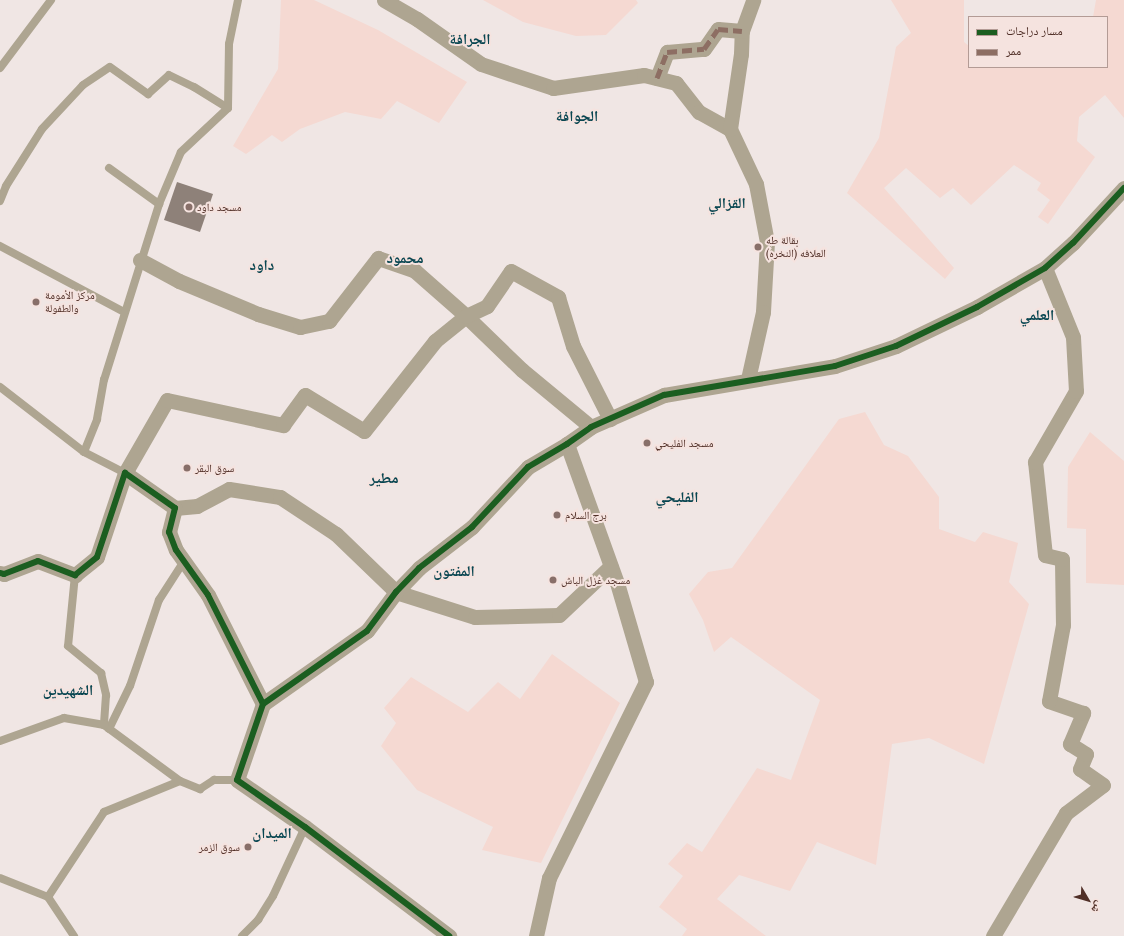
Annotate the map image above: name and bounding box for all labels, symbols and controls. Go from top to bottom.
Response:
legend [968,16,1108,68]
text: مسار دراجات [1006,23,1063,38]
district label: الجرافة [450,30,490,48]
text: ممر [1006,43,1021,58]
district label: الجوافة [556,107,598,125]
district label: القزالي [708,194,746,212]
place label: مسجد داود [197,200,242,214]
marker: مسجد داود [184,202,194,212]
place label: بقالة طه العلافه (النخره) [766,234,826,260]
marker: بقالة طه العلافه (النخره) [753,242,763,252]
district label: محمود [387,249,423,267]
district label: داود [250,256,274,274]
place label: مركز الأمومة والطفولة [45,289,95,315]
marker: مركز الأمومة والطفولة [30,296,42,308]
district label: العلمي [1020,306,1054,324]
place label: مسجد الفليحي [655,436,713,450]
marker: مسجد الفليحي [642,438,652,448]
place label: سوق البقر [195,461,234,475]
marker: سوق البقر [182,463,192,473]
district label: مطير [369,469,399,487]
district label: الفليحي [656,488,698,506]
place label: برج السلام [565,508,607,522]
marker: برج السلام [552,510,562,520]
district label: المفتون [433,562,475,580]
place label: مسجد غزل الباش [561,573,630,587]
marker: مسجد غزل الباش [548,575,558,585]
district label: الشهيدين [43,681,93,699]
district label: الميدان [252,824,292,842]
place label: سوق الزمر [199,840,240,854]
marker: سوق الزمر [243,842,253,852]
north arrow [1068,880,1108,920]
text: ش [1088,898,1107,916]

